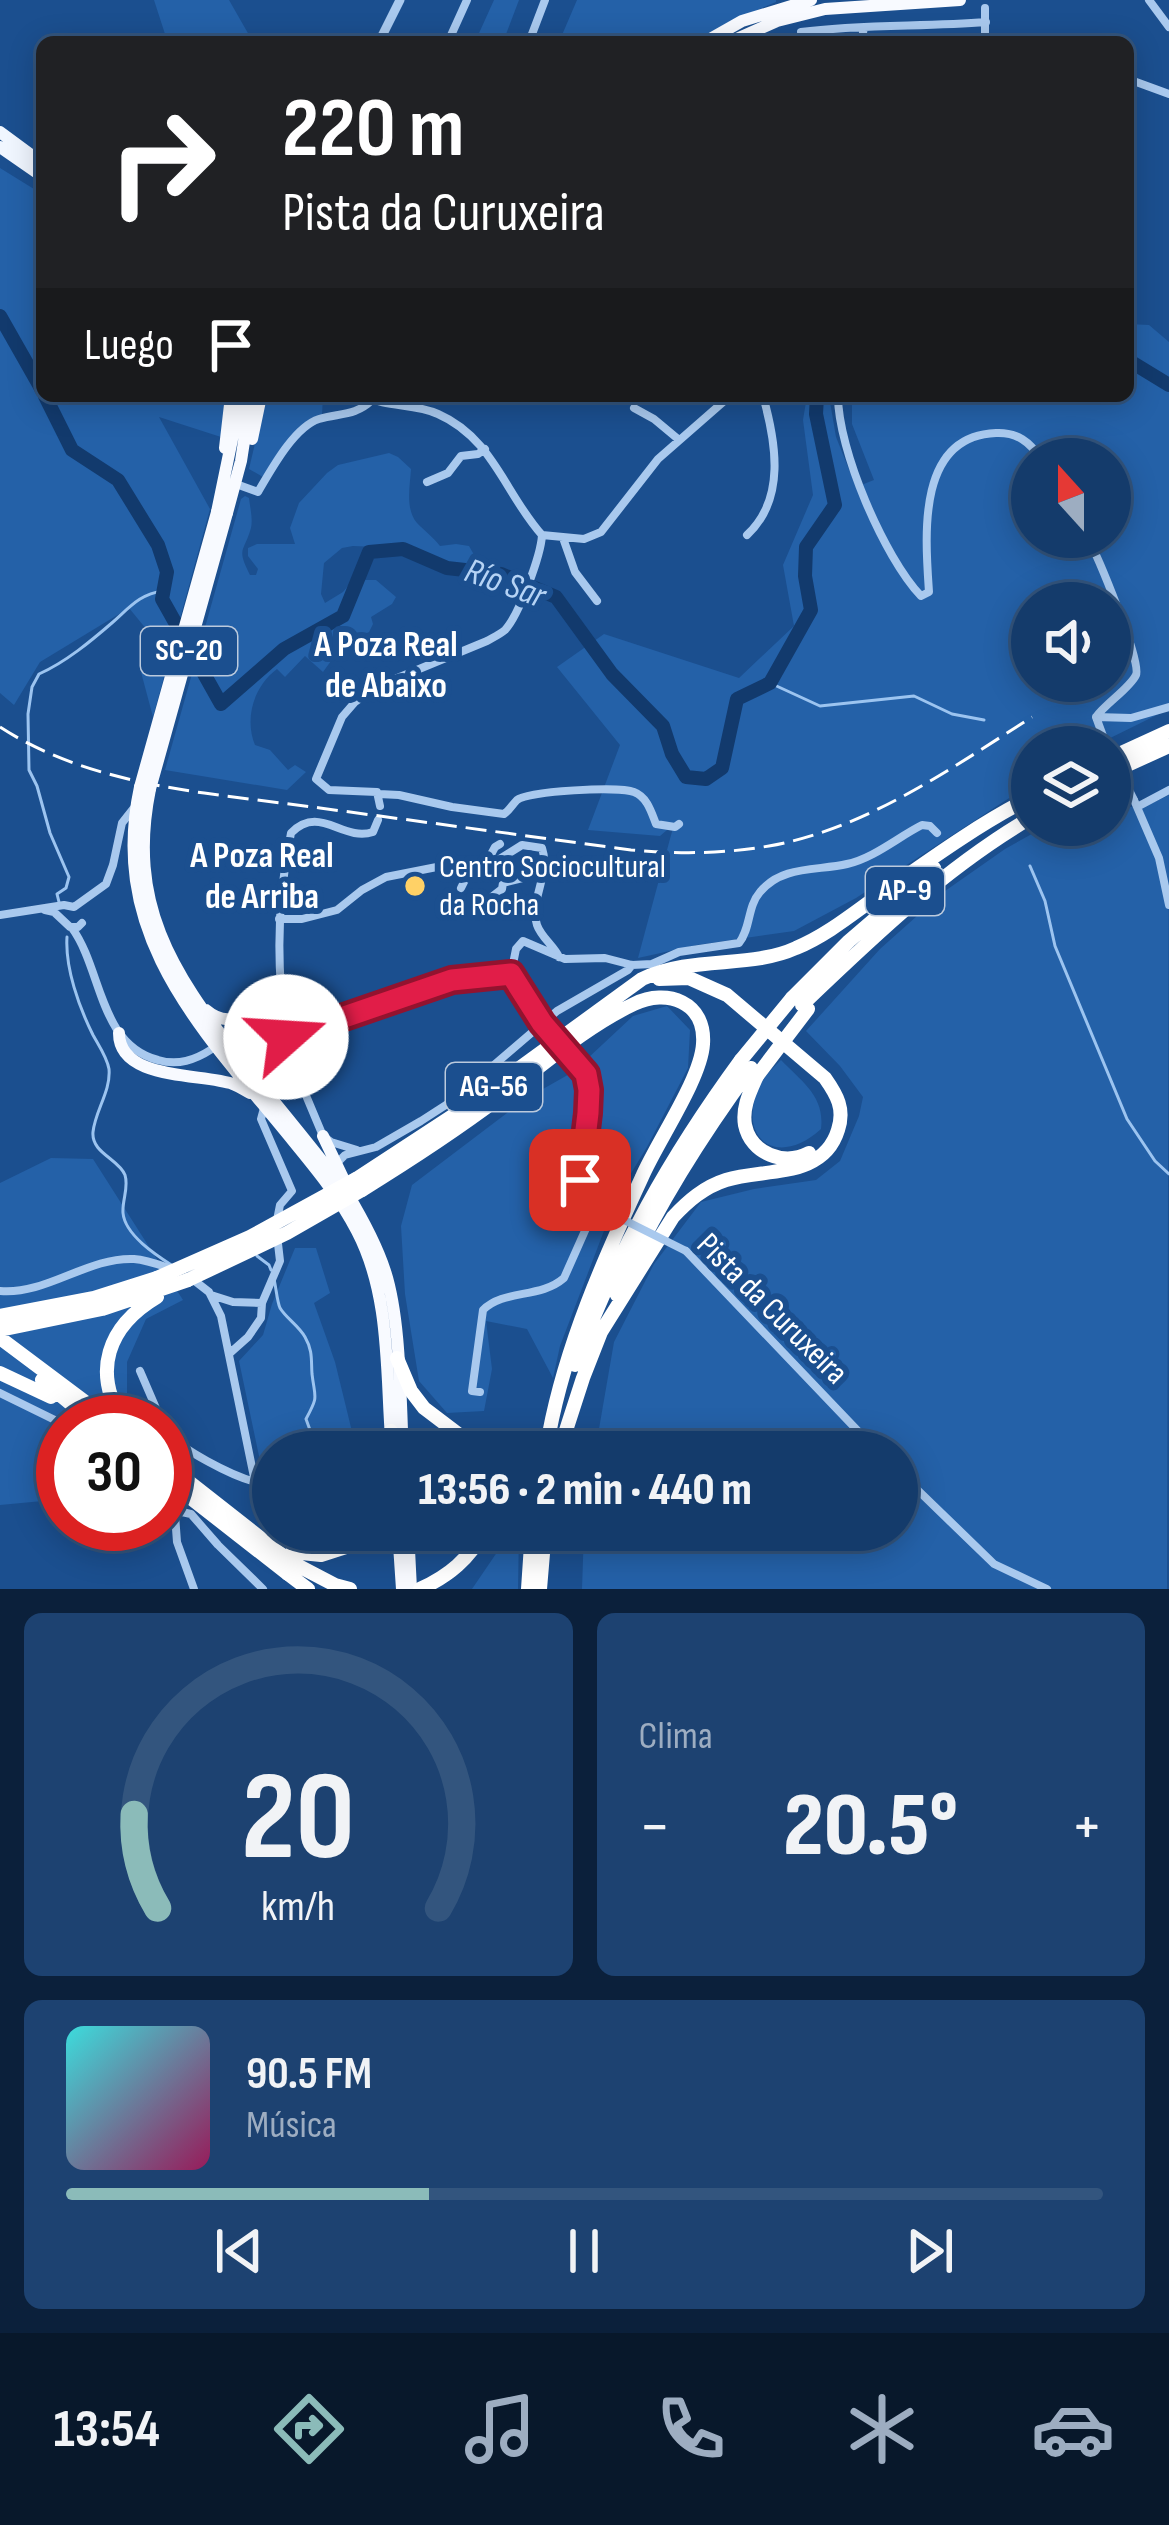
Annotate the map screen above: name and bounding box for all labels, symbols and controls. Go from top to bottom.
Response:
text: 220 m [282,79,464,180]
icon: right [84,84,240,240]
text: Pista da Curuxeira [282,181,605,246]
icon: arrive [198,312,264,378]
text: Luego [84,318,174,373]
north arrow [1011,438,1131,558]
map controls [1011,438,1131,846]
water label: Río Sar [459,550,553,619]
button: sound [1011,582,1131,702]
district label: A Poza Real de Abaixo [313,624,458,708]
road number: SC-20 [141,627,237,675]
button: layers [1011,726,1131,846]
district label: A Poza Real de Arriba [189,835,334,919]
place label: Centro Sociocultural da Rocha [439,847,666,925]
road number: AP-9 [866,867,944,915]
marker: Centro Sociocultural da Rocha [402,873,428,899]
position arrow [223,974,349,1100]
road number: AG-56 [446,1063,542,1111]
pin [529,1129,631,1231]
icon: arrive [547,1147,613,1213]
street label: Pista da Curuxeira [688,1225,856,1393]
speed limit sign: 30 [36,1395,192,1551]
text: 13:56 · 2 min · 440 m [418,1463,752,1518]
text: Clima [639,1713,713,1760]
text: 20 [241,1745,355,1894]
text: 20.5° [783,1773,958,1881]
text: − [639,1788,671,1867]
text: + [1071,1788,1103,1867]
text: km/h [261,1880,335,1932]
text: 90.5 FM [246,2047,372,2102]
text: Música [246,2102,337,2149]
icon: previous [206,2218,272,2284]
icon: pause [551,2218,617,2284]
icon: next [897,2218,963,2284]
icon: directions [267,2387,351,2471]
icon: music [458,2387,542,2471]
icon: phone [649,2387,733,2471]
icon: climate [840,2387,924,2471]
icon: car [1031,2387,1115,2471]
text: 13:54 [54,2397,160,2462]

